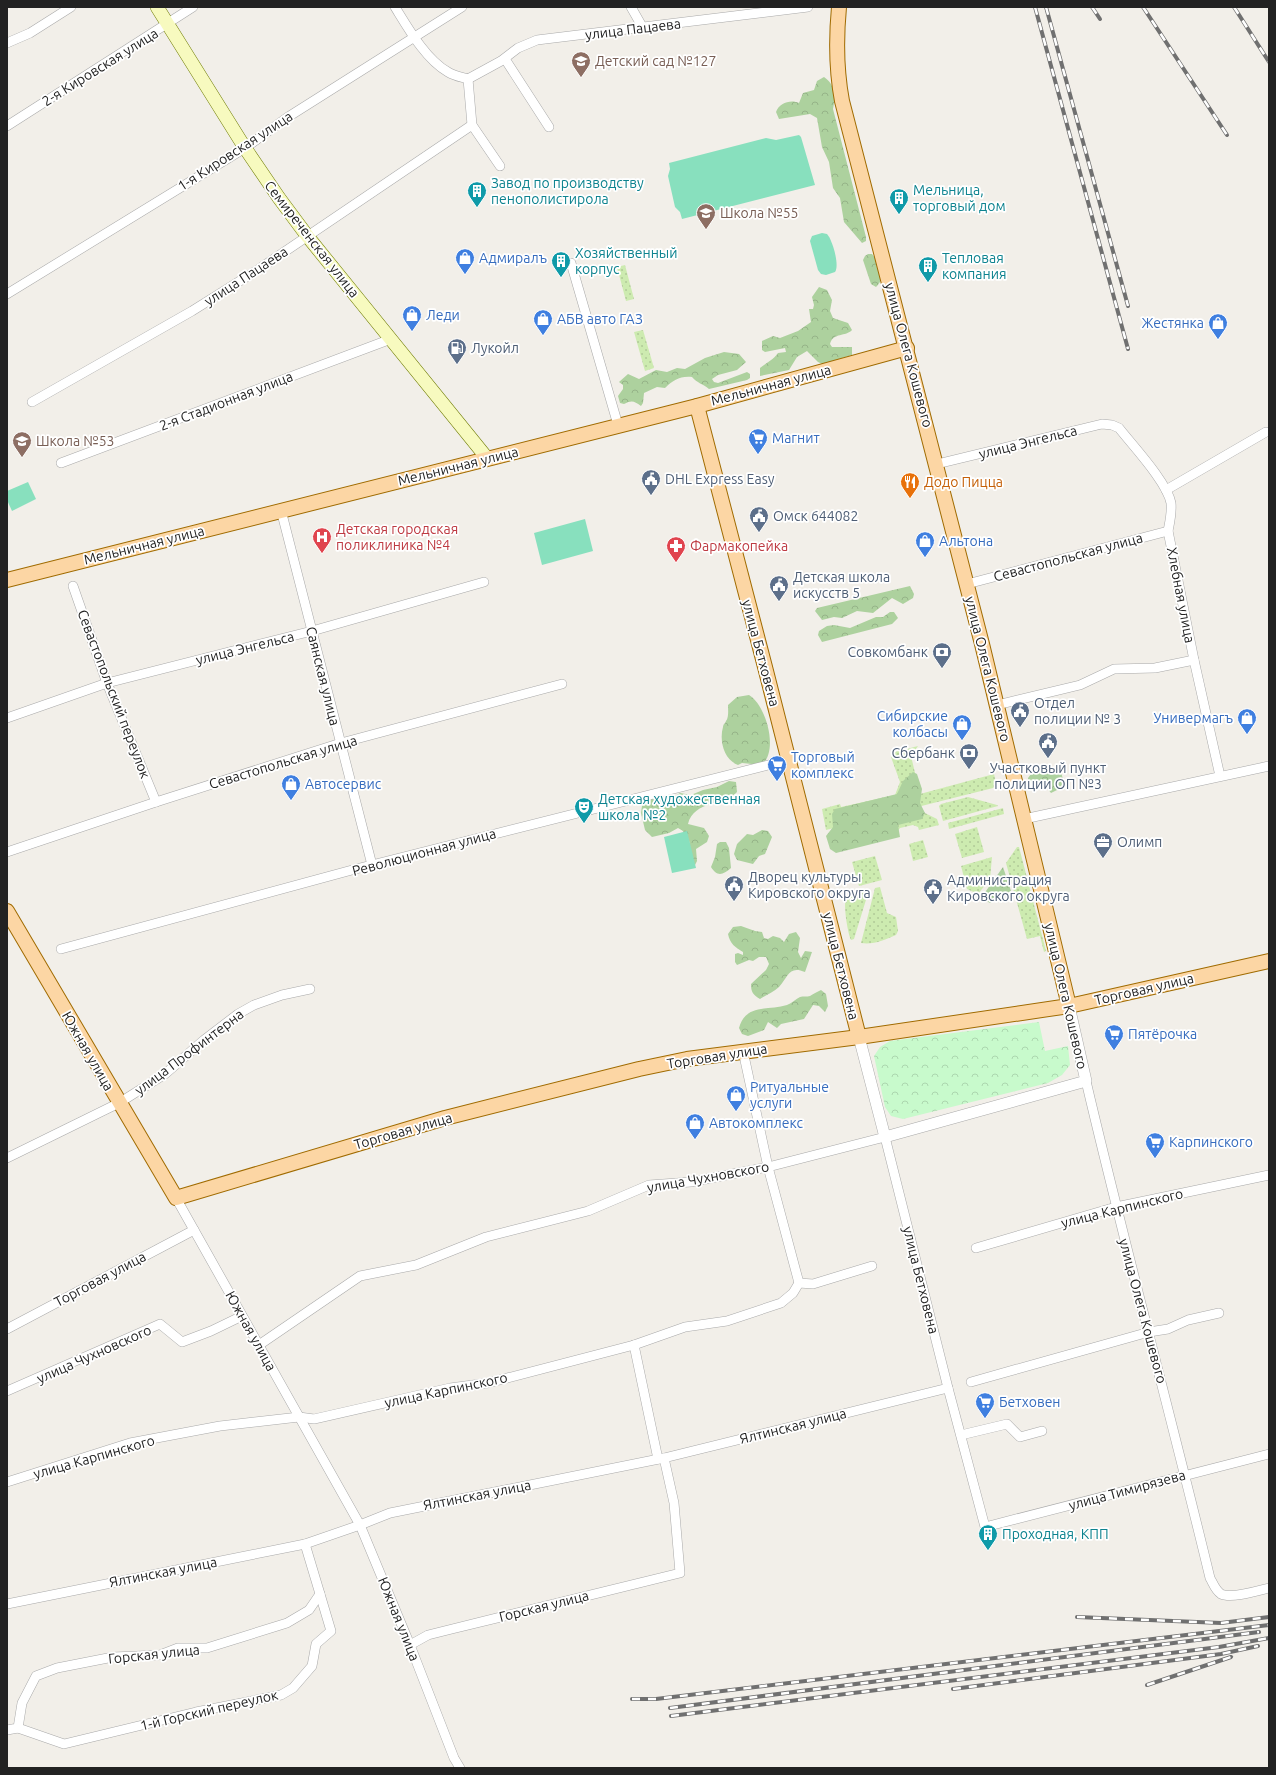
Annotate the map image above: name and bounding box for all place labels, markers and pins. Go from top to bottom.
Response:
school or university icon: Детский сад №127 [570,50,592,78]
place label: Детский сад №127 [595,53,716,69]
place label: Завод по производству пенополистирола [491,175,644,207]
building icon: Завод по производству пенополистирола [466,180,488,208]
place label: Мельница, торговый дом [913,182,1006,214]
building icon: Мельница, торговый дом [888,187,910,215]
school or university icon: Школа №55 [695,202,717,230]
place label: Школа №55 [720,205,799,221]
place label: Хозяйственный корпус [575,245,678,277]
shop icon: Адмиралъ [454,247,476,275]
place label: Адмиралъ [479,250,547,266]
building icon: Хозяйственный корпус [550,250,572,278]
place label: Тепловая компания [942,250,1007,282]
building icon: Тепловая компания [917,255,939,283]
shop icon: Леди [401,304,423,332]
place label: Леди [426,307,460,323]
shop icon: АБВ авто ГАЗ [532,308,554,336]
place label: АБВ авто ГАЗ [557,311,643,327]
shop icon: Жестянка [1207,312,1229,340]
place label: Жестянка [1141,315,1204,331]
fuel station icon: Лукойл [446,337,468,365]
place label: Лукойл [471,340,519,356]
supermarket icon: Магнит [747,427,769,455]
school or university icon: Школа №53 [11,430,33,458]
place label: Магнит [772,430,820,446]
place label: Школа №53 [36,433,115,449]
public building icon: DHL Express Easy [640,468,662,496]
place label: DHL Express Easy [665,471,775,487]
restaurant icon: Додо Пицца [899,471,921,499]
place label: Додо Пицца [924,474,1003,490]
public building icon: Омск 644082 [748,505,770,533]
place label: Омск 644082 [773,508,858,524]
place label: Детская городская поликлиника №4 [336,521,458,553]
hospital icon: Детская городская поликлиника №4 [311,526,333,554]
shop icon: Альтона [914,530,936,558]
place label: Альтона [939,533,993,549]
pharmacy icon: Фармакопейка [665,535,687,563]
place label: Фармакопейка [690,538,788,554]
place label: Детская школа искусств 5 [793,569,890,601]
public building icon: Детская школа искусств 5 [768,574,790,602]
bank icon: Совкомбанк [931,641,953,669]
place label: Совкомбанк [847,644,928,660]
place label: Отдел полиции № 3 [1034,695,1121,727]
public building icon: Отдел полиции № 3 [1009,700,1031,728]
shop icon: Универмагъ [1236,707,1258,735]
place label: Сибирские колбасы [877,708,948,740]
place label: Универмагъ [1154,710,1233,726]
shop icon: Сибирские колбасы [951,713,973,741]
public building icon: Участковый пункт полиции ОП №3 [1037,731,1059,759]
bank icon: Сбербанк [958,742,980,770]
place label: Сбербанк [892,745,955,761]
place label: Торговый комплекс [791,749,855,781]
supermarket icon: Торговый комплекс [766,754,788,782]
place label: Участковый пункт полиции ОП №3 [990,760,1106,792]
shop icon: Автосервис [280,773,302,801]
place label: Автосервис [305,776,382,792]
place label: Детская художественная школа №2 [598,791,761,823]
theatre icon: Детская художественная школа №2 [573,796,595,824]
office icon: Олимп [1092,831,1114,859]
place label: Олимп [1117,834,1162,850]
place label: Дворец культуры Кировского округа [748,869,871,901]
place label: Администрация Кировского округа [947,872,1070,904]
public building icon: Дворец культуры Кировского округа [723,874,745,902]
public building icon: Администрация Кировского округа [922,877,944,905]
supermarket icon: Пятёрочка [1103,1023,1125,1051]
place label: Пятёрочка [1128,1026,1197,1042]
place label: Ритуальные услуги [750,1079,829,1111]
shop icon: Ритуальные услуги [725,1084,747,1112]
shop icon: Автокомплекс [684,1112,706,1140]
place label: Автокомплекс [709,1115,803,1131]
supermarket icon: Карпинского [1144,1131,1166,1159]
place label: Карпинского [1169,1134,1253,1150]
supermarket icon: Бетховен [974,1391,996,1419]
place label: Бетховен [999,1394,1061,1410]
building icon: Проходная, КПП [977,1523,999,1551]
place label: Проходная, КПП [1002,1526,1109,1542]

